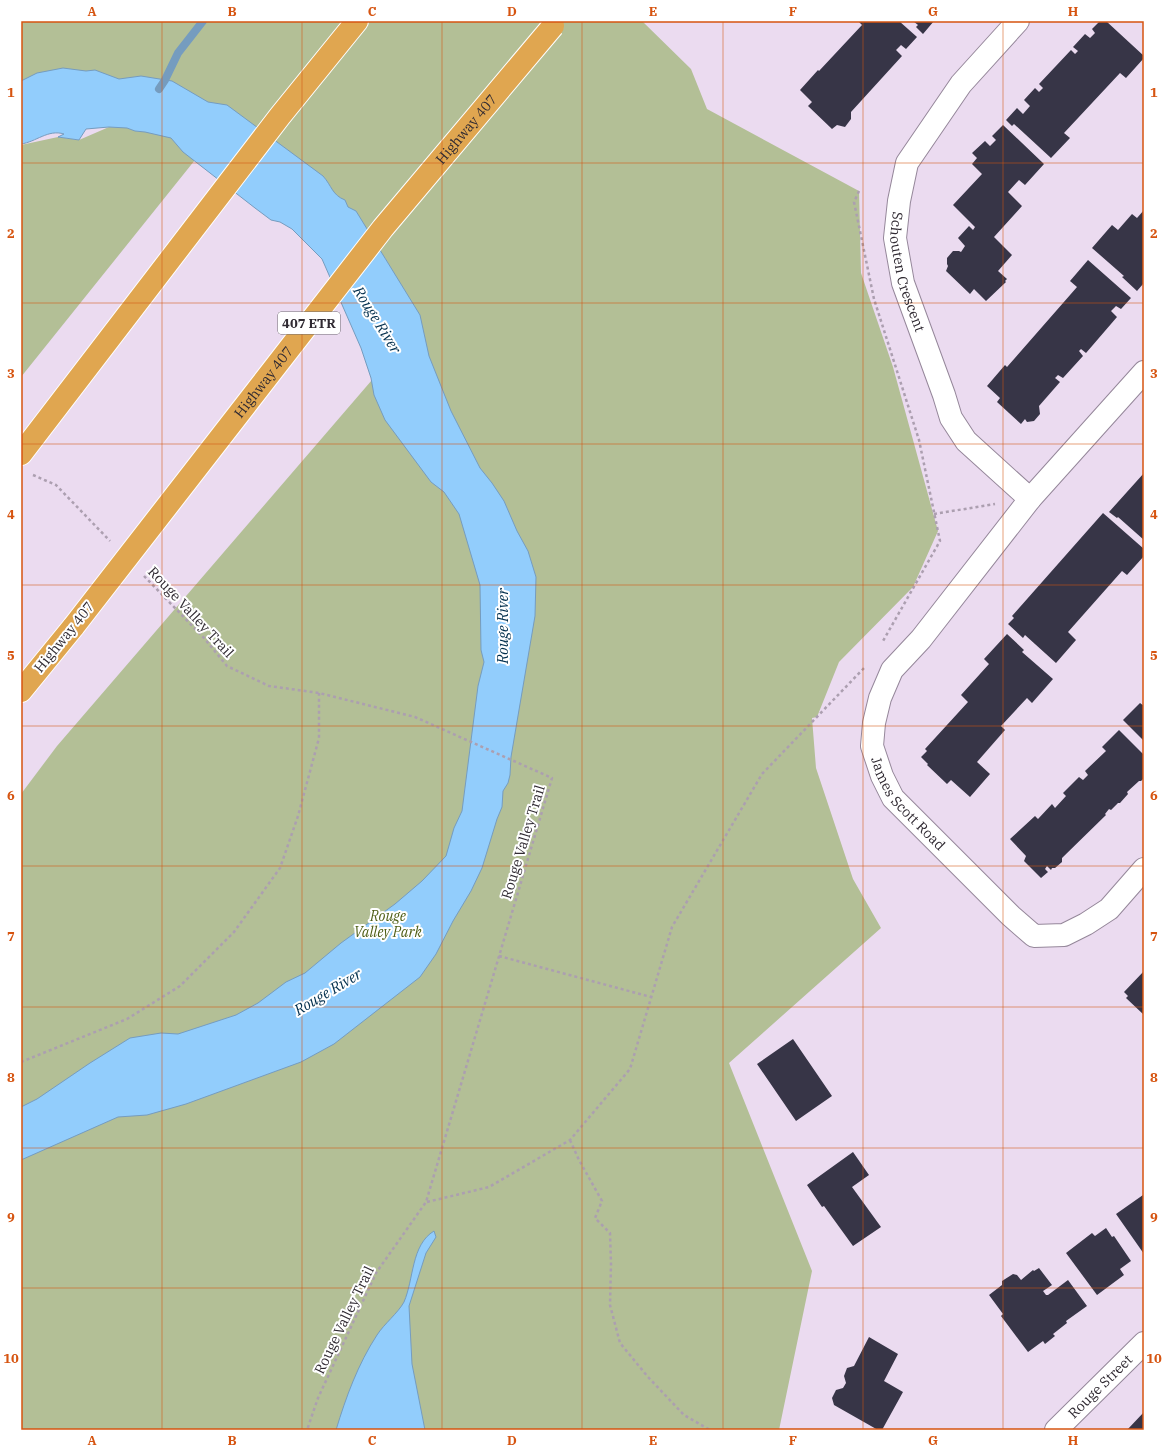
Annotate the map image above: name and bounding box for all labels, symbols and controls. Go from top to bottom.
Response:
text: A [87,3,97,20]
text: B [227,3,237,20]
text: C [368,3,377,20]
text: D [507,3,517,20]
text: E [649,3,657,20]
text: F [789,3,797,20]
text: G [928,3,938,20]
text: H [1068,3,1079,20]
text: 1 [7,84,15,101]
text: 1 [1150,84,1158,101]
street label: Highway 407 [432,91,501,168]
street label: Schouten Crescent [886,211,929,334]
text: 2 [7,225,15,242]
text: 2 [1150,225,1158,242]
water label: Rouge River [349,282,406,357]
road number: 407 ETR [278,312,340,334]
street label: Highway 407 [230,342,297,421]
text: 3 [7,365,15,382]
text: 3 [1150,365,1158,382]
text: 4 [7,506,15,523]
text: 4 [1150,506,1158,523]
street label: Rouge Valley Trail [144,563,238,661]
water label: Rouge River [493,588,512,665]
street label: Highway 407 [30,598,98,676]
text: 5 [7,647,15,664]
text: 5 [1150,647,1158,664]
street label: James Scott Road [867,754,949,854]
street label: Rouge Valley Trail [497,783,549,901]
text: 6 [7,787,15,804]
text: 6 [1150,787,1158,804]
park label: Rouge Valley Park [354,907,423,941]
text: 7 [7,928,15,945]
text: 7 [1150,928,1158,945]
water label: Rouge River [290,964,365,1020]
text: 8 [7,1069,15,1086]
text: 8 [1150,1069,1158,1086]
text: 9 [7,1209,15,1226]
text: 9 [1150,1209,1158,1226]
street label: Rouge Valley Trail [310,1263,378,1377]
text: 10 [3,1350,19,1367]
text: 10 [1146,1350,1162,1367]
street label: Rouge Street [1064,1351,1136,1422]
text: A [87,1432,97,1449]
text: B [227,1432,237,1449]
text: C [368,1432,377,1449]
text: D [507,1432,517,1449]
text: E [649,1432,657,1449]
text: F [789,1432,797,1449]
text: G [928,1432,938,1449]
text: H [1068,1432,1079,1449]

